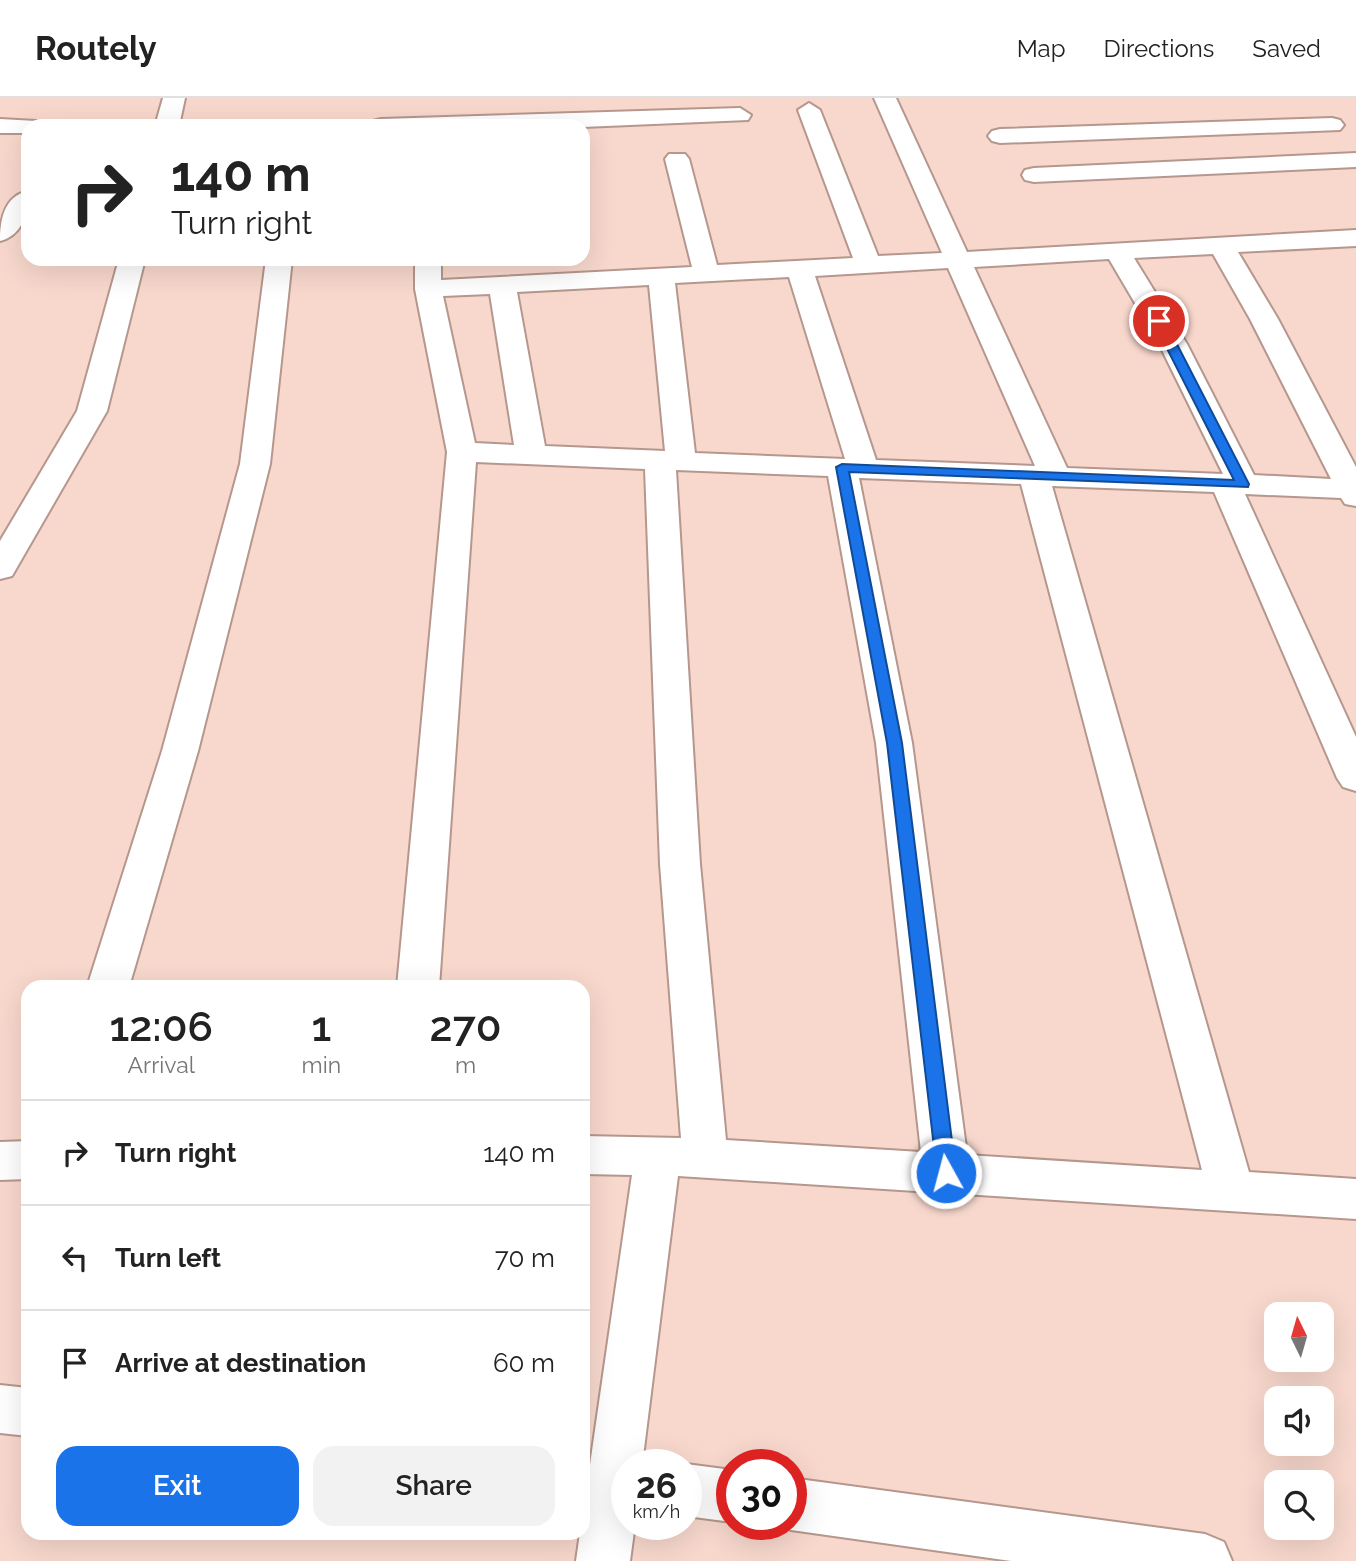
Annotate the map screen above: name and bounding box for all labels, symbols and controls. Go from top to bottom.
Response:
text: Routely [35,29,157,68]
text: Map [1017,34,1066,63]
text: Directions [1104,34,1214,63]
text: Saved [1252,34,1321,63]
text: 140 m [171,145,311,202]
icon: right [56,147,147,238]
text: Turn right [171,204,312,241]
pin [1129,291,1189,351]
icon: arrive [1140,302,1178,340]
text: 12:06 [110,1002,213,1051]
text: 1 [311,1002,331,1051]
text: 270 [430,1002,501,1051]
text: Arrival [128,1051,195,1078]
text: min [302,1051,341,1078]
text: m [455,1051,476,1078]
icon: right [56,1134,94,1172]
position arrow [909,1136,983,1210]
text: Turn right [115,1138,236,1168]
text: 140 m [483,1138,555,1168]
icon: left [56,1239,94,1277]
text: Turn left [115,1243,221,1273]
text: 70 m [495,1243,555,1273]
north arrow [1264,1302,1334,1372]
map controls [1264,1302,1334,1540]
icon: arrive [56,1344,94,1382]
text: Arrive at destination [115,1348,366,1378]
text: 60 m [493,1348,555,1378]
button: sound [1264,1386,1334,1456]
button: Exit [56,1446,299,1526]
button: Share [313,1446,555,1526]
speed limit sign: 30 [716,1449,807,1540]
text: 26 [636,1465,677,1506]
button: search [1264,1470,1334,1540]
text: km/h [633,1501,680,1522]

